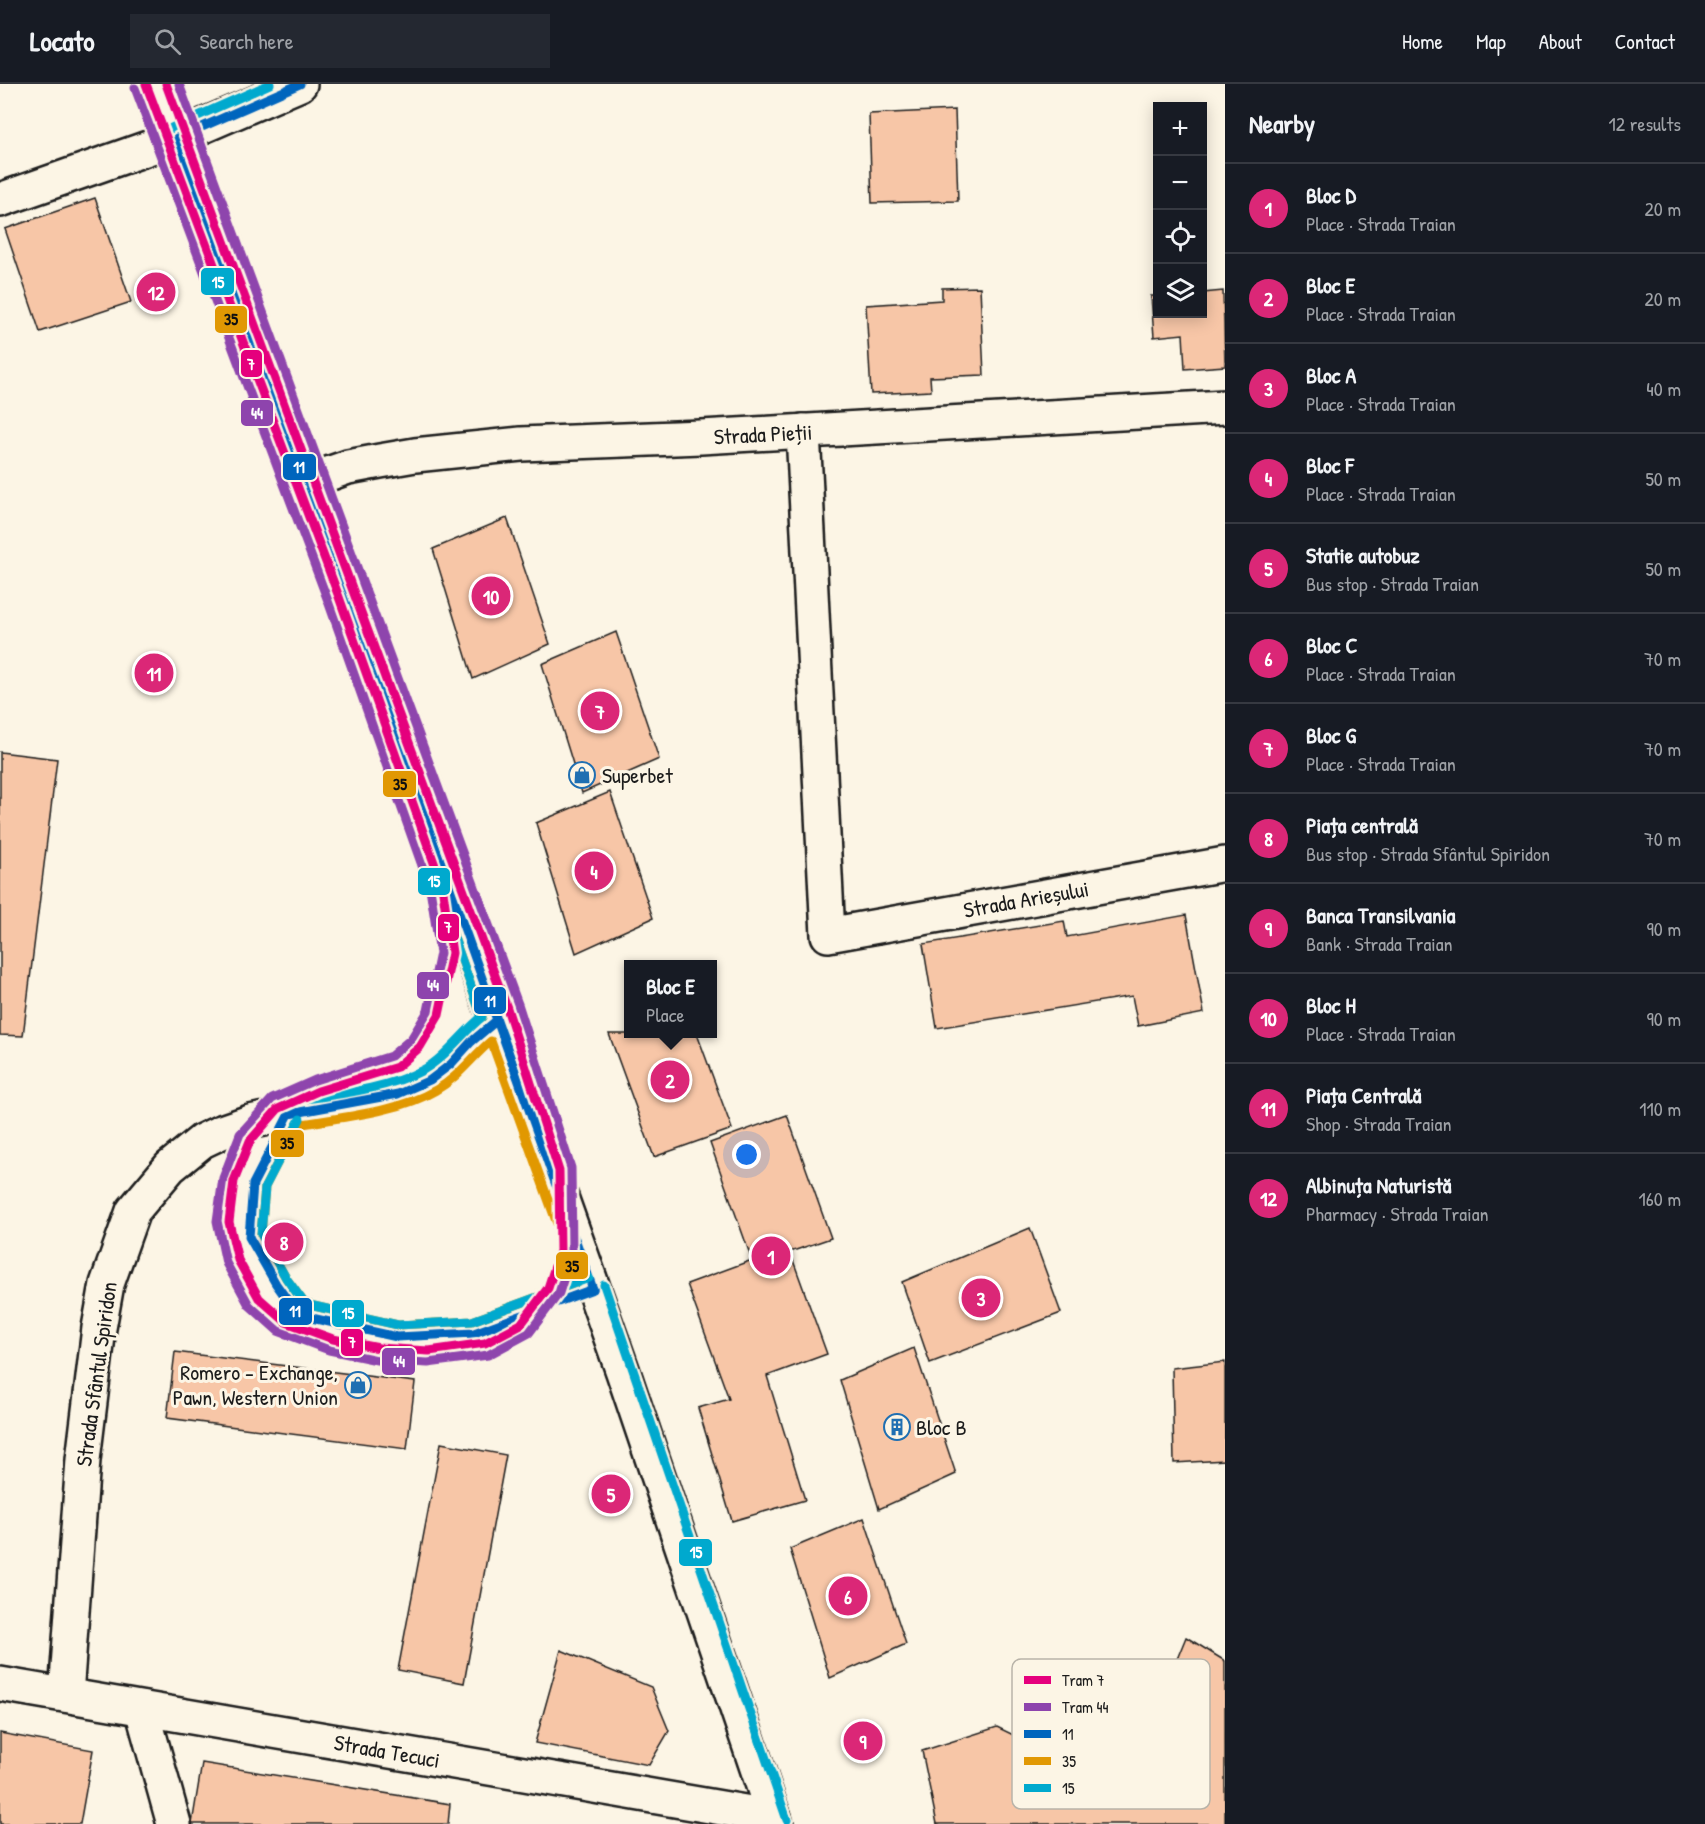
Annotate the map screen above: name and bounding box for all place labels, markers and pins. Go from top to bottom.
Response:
pin: 12 [136,270,176,314]
pin: 10 [472,574,510,618]
pin: 11 [134,650,174,696]
pin: 7 [580,688,620,734]
shop icon: Superbet [567,760,597,790]
place label: Superbet [602,760,673,790]
pin: 4 [574,848,614,894]
pin: 2 [650,1058,690,1102]
pin: 8 [264,1220,304,1264]
pin: 1 [752,1234,790,1278]
pin: 3 [962,1276,1000,1320]
place label: Romero - Exchange, Pawn, Western Union [173,1357,338,1412]
shop icon: Romero - Exchange, Pawn, Western Union [343,1370,373,1400]
building icon: Bloc B [882,1412,912,1442]
place label: Bloc B [916,1412,967,1442]
pin: 5 [592,1472,630,1516]
pin: 6 [828,1574,868,1618]
pin: 9 [844,1718,882,1764]

